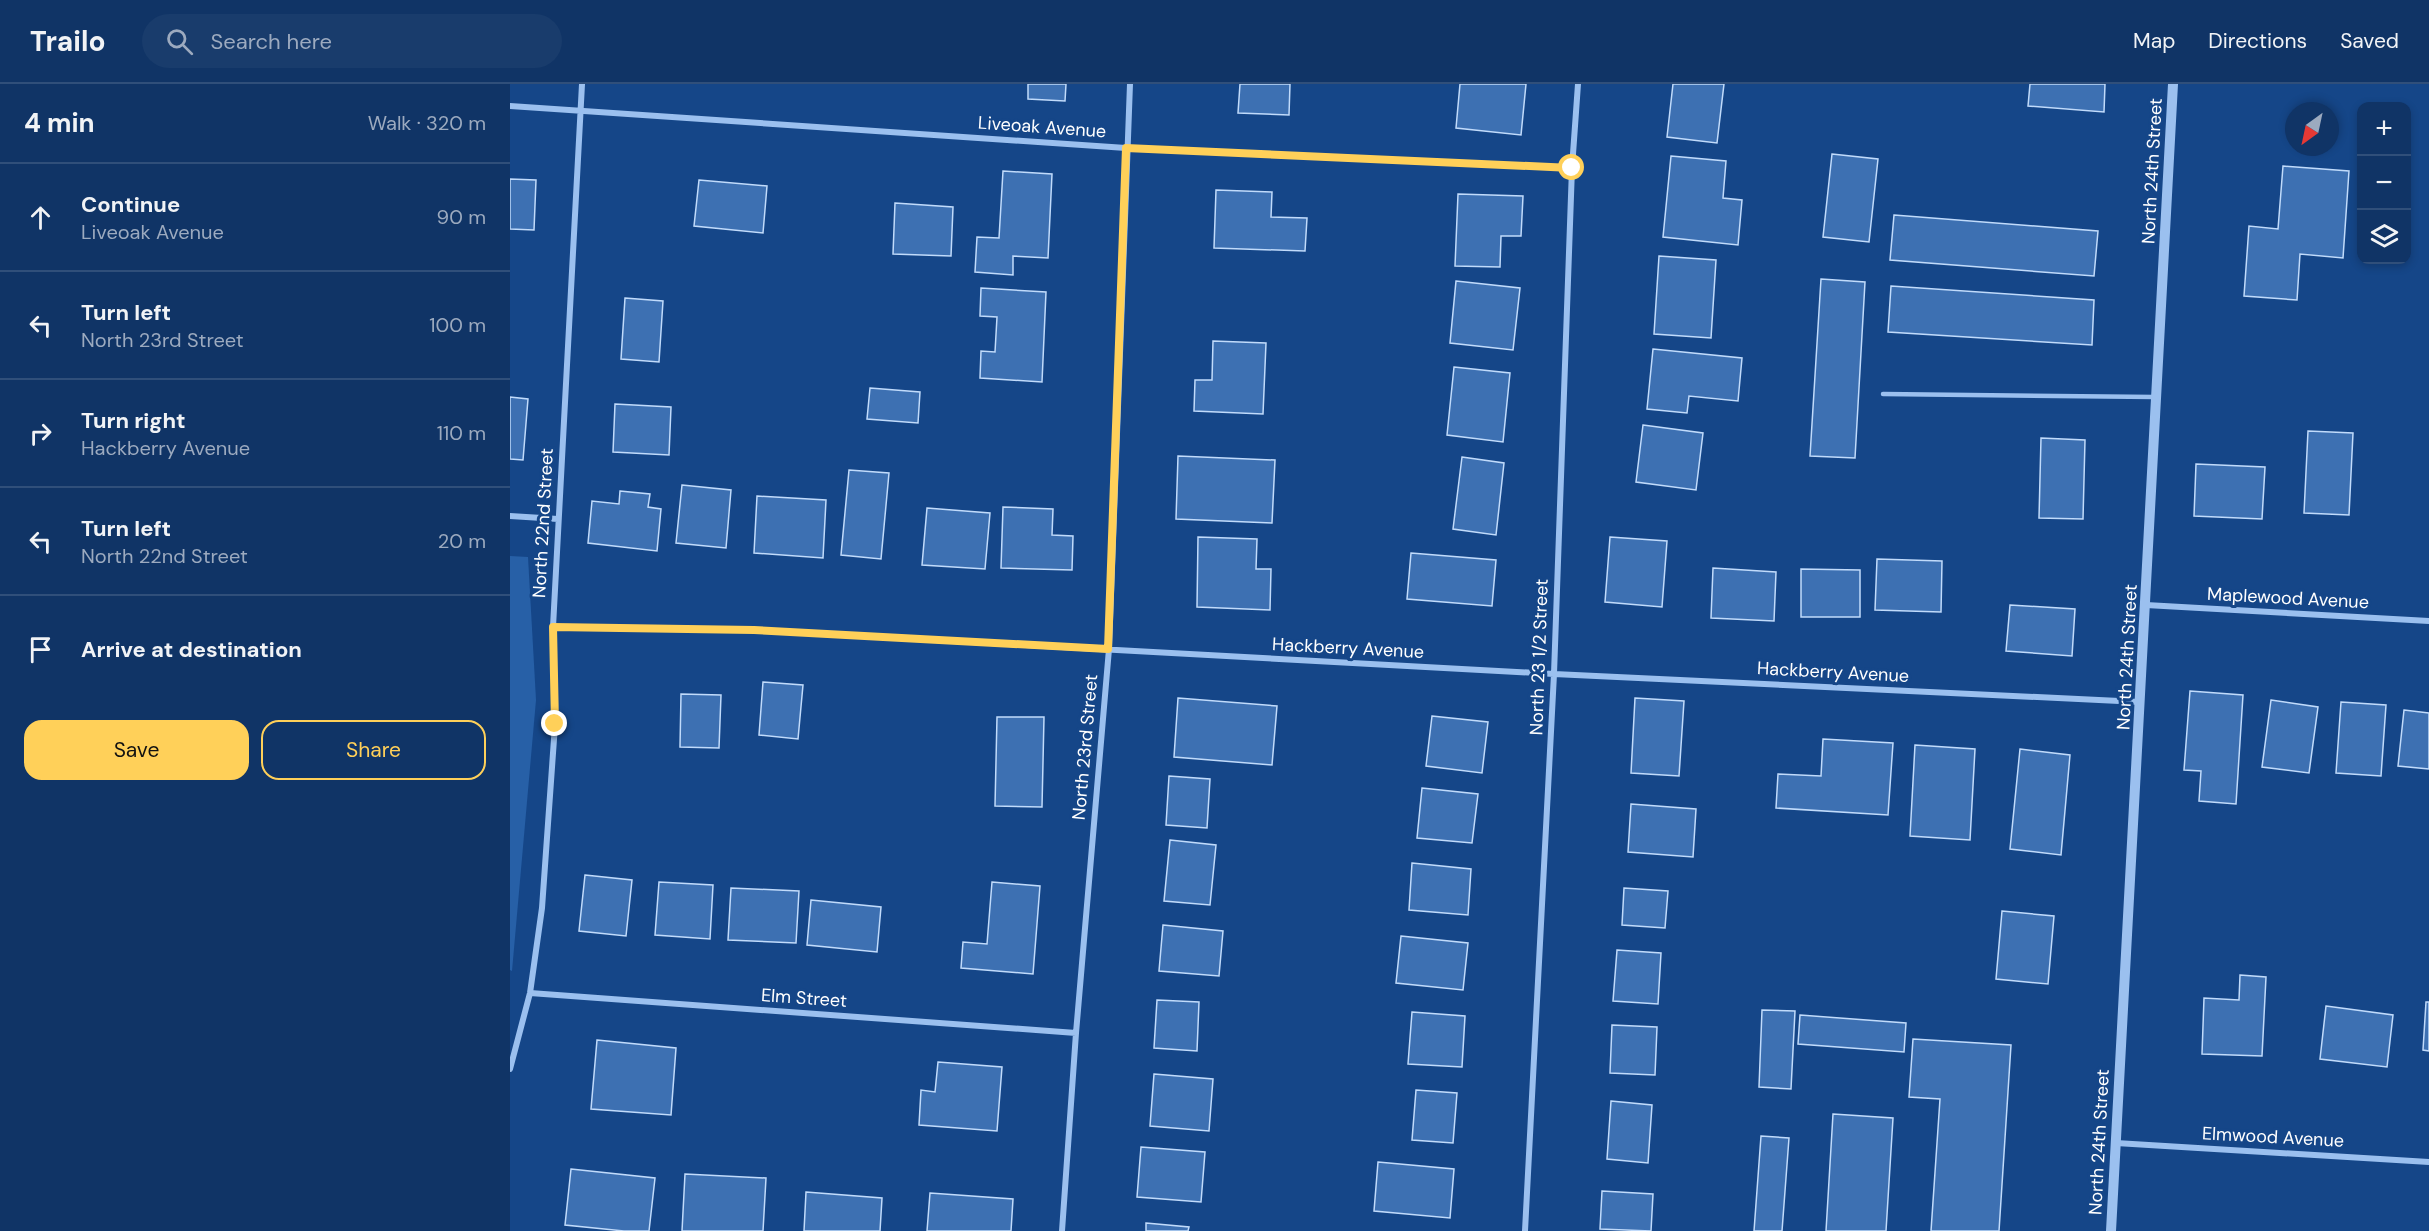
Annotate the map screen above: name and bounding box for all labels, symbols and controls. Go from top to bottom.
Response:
search box [142,14,562,68]
text: Trailo [30,23,106,60]
icon: search [163,25,196,58]
text: Search here [211,27,332,56]
text: Map [2133,27,2175,55]
text: Directions [2208,27,2307,55]
text: Saved [2340,27,2399,55]
street label: North 24th Street [2136,97,2168,245]
north arrow [2285,102,2339,156]
map controls [2357,102,2411,264]
button: + [2357,102,2411,156]
text: 4 min [24,106,95,140]
text: Walk · 320 m [368,110,486,136]
street label: Liveoak Avenue [977,111,1107,143]
route start [1558,154,1584,180]
button: − [2357,156,2411,210]
text: Continue [81,190,180,219]
icon: ahead [24,201,57,234]
text: 90 m [437,204,486,230]
button: layers [2357,210,2411,264]
text: Liveoak Avenue [81,219,224,245]
text: Turn left [81,298,171,327]
icon: left [24,309,57,342]
text: 100 m [429,312,486,338]
text: North 23rd Street [81,327,244,353]
text: Turn right [81,406,186,435]
icon: right [24,417,57,450]
text: 110 m [437,420,486,446]
text: Hackberry Avenue [81,435,250,461]
street label: North 22nd Street [527,447,559,599]
text: Turn left [81,514,171,543]
icon: left [24,525,57,558]
text: 20 m [438,528,486,554]
text: North 22nd Street [81,543,248,569]
street label: North 23 1/2 Street [1524,578,1554,736]
street label: Maplewood Avenue [2206,582,2370,614]
street label: North 24th Street [2111,583,2143,731]
street label: Hackberry Avenue [1271,632,1425,664]
icon: arrive [24,633,57,666]
text: Arrive at destination [81,635,302,664]
street label: Hackberry Avenue [1756,656,1910,688]
street label: North 23rd Street [1067,673,1103,821]
route end [541,710,567,736]
button: Save [24,720,249,780]
button: Share [261,720,486,780]
street label: Elm Street [760,983,848,1013]
street label: North 24th Street [2083,1068,2115,1216]
street label: Elmwood Avenue [2201,1121,2345,1153]

